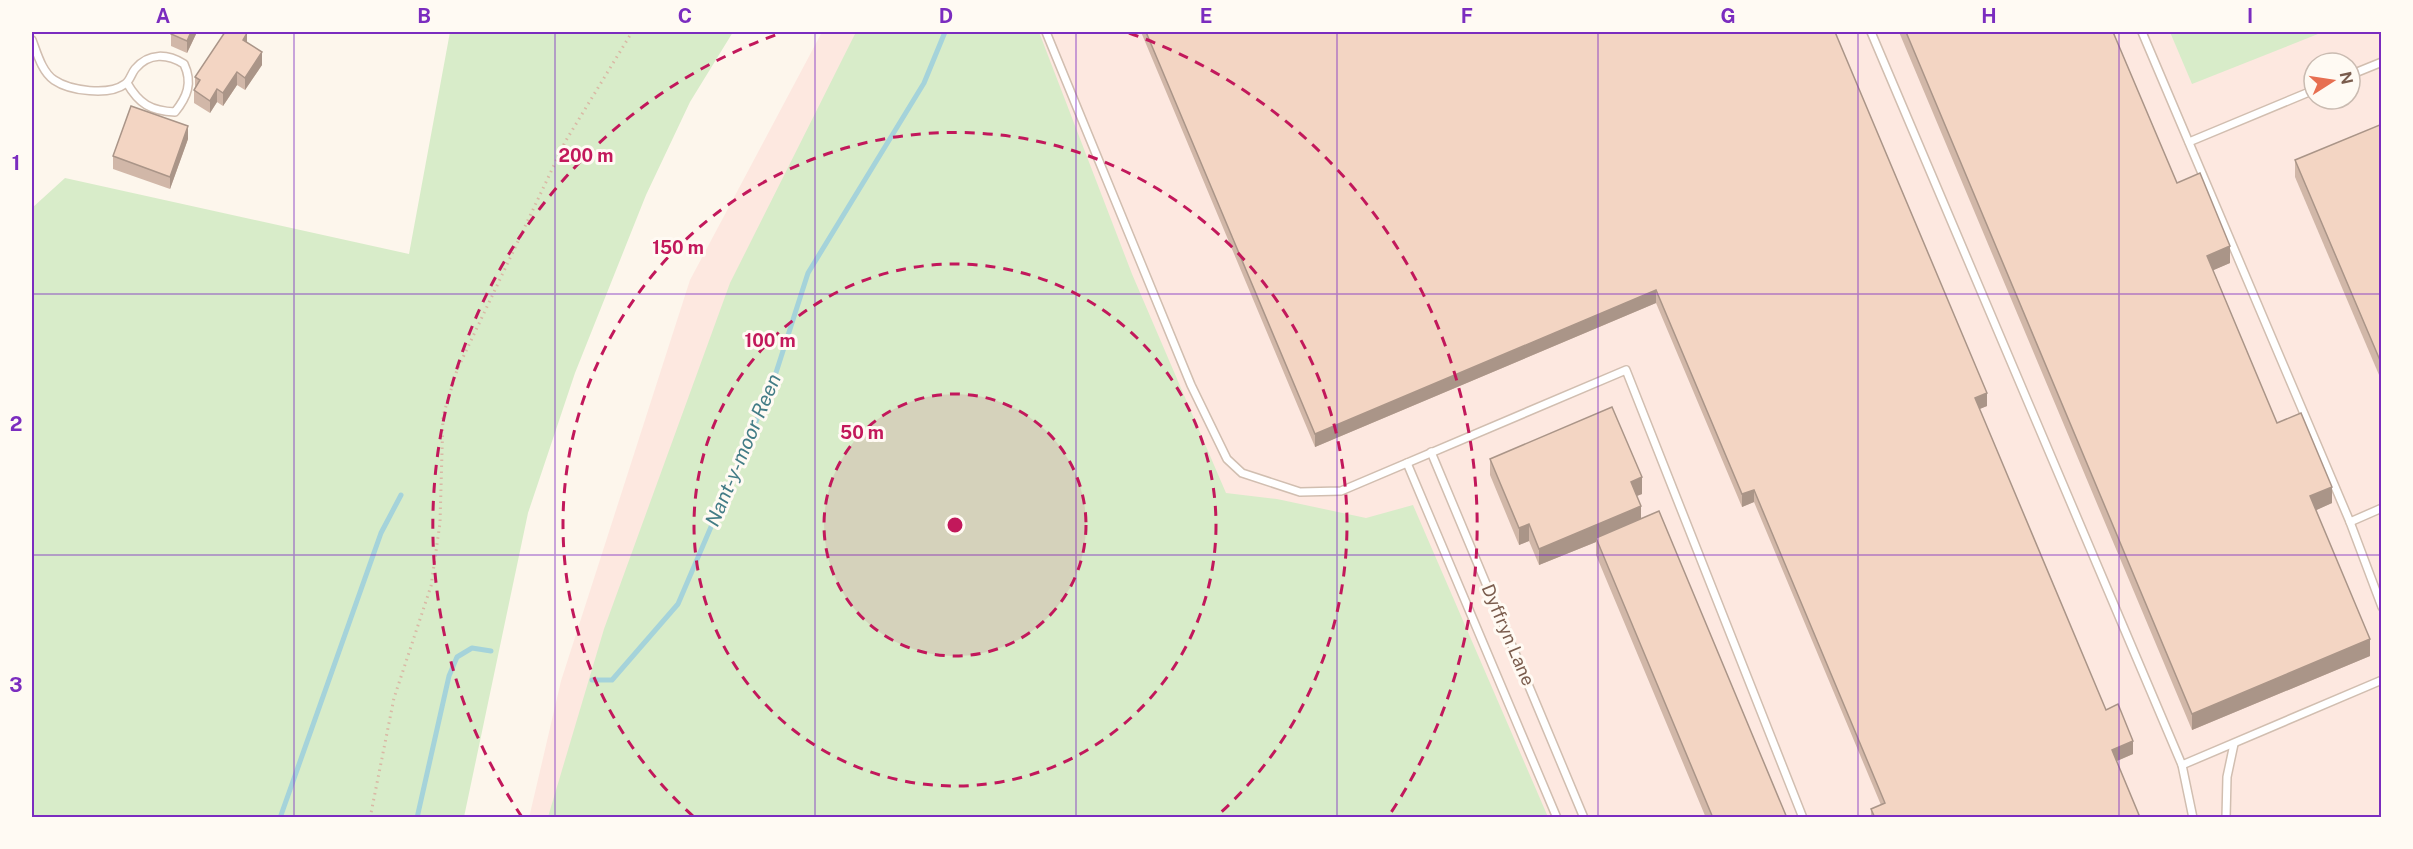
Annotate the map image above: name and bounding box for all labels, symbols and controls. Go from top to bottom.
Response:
text: A [156,4,170,28]
text: B [417,4,431,28]
text: C [678,4,692,28]
text: D [939,4,953,28]
text: E [1200,4,1212,28]
text: F [1461,4,1473,28]
text: G [1720,4,1736,28]
text: H [1981,4,1997,28]
text: I [2247,4,2253,28]
north arrow [2302,51,2362,111]
text: N [2336,70,2357,86]
text: 200 m [559,145,613,166]
text: 1 [12,151,20,175]
text: 150 m [652,237,704,258]
text: 100 m [744,330,796,351]
water label: Nant-y-moor Reen [700,370,786,530]
text: 2 [10,412,22,436]
text: 50 m [840,422,884,443]
centre of rings [945,515,965,535]
street label: Dyffryn Lane [1478,581,1539,689]
text: 3 [9,673,23,697]

